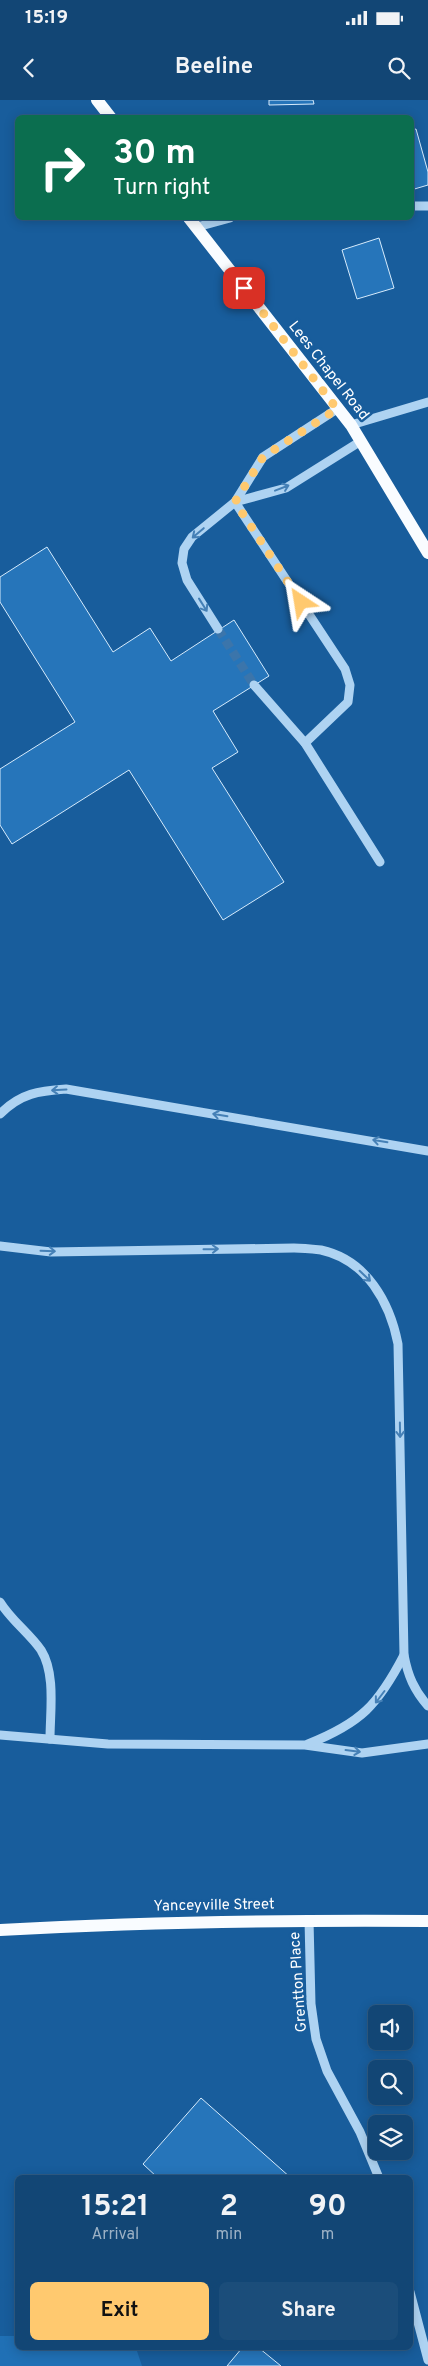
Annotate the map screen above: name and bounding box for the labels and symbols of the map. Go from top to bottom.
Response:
pin [223,267,265,309]
street label: Lees Chapel Road [283,318,373,424]
one-way arrow [274,483,289,492]
one-way arrow [191,527,204,538]
position arrow [274,575,326,627]
one-way arrow [198,597,208,611]
one-way arrow [52,1085,68,1095]
one-way arrow [212,1109,228,1119]
one-way arrow [373,1136,389,1146]
one-way arrow [202,1244,219,1254]
one-way arrow [40,1247,56,1256]
one-way arrow [359,1270,372,1282]
one-way arrow [395,1421,404,1437]
one-way arrow [374,1690,385,1703]
one-way arrow [345,1747,361,1757]
street label: Yanceyville Street [153,1895,275,1917]
street label: Grentton Place [286,1931,312,2033]

